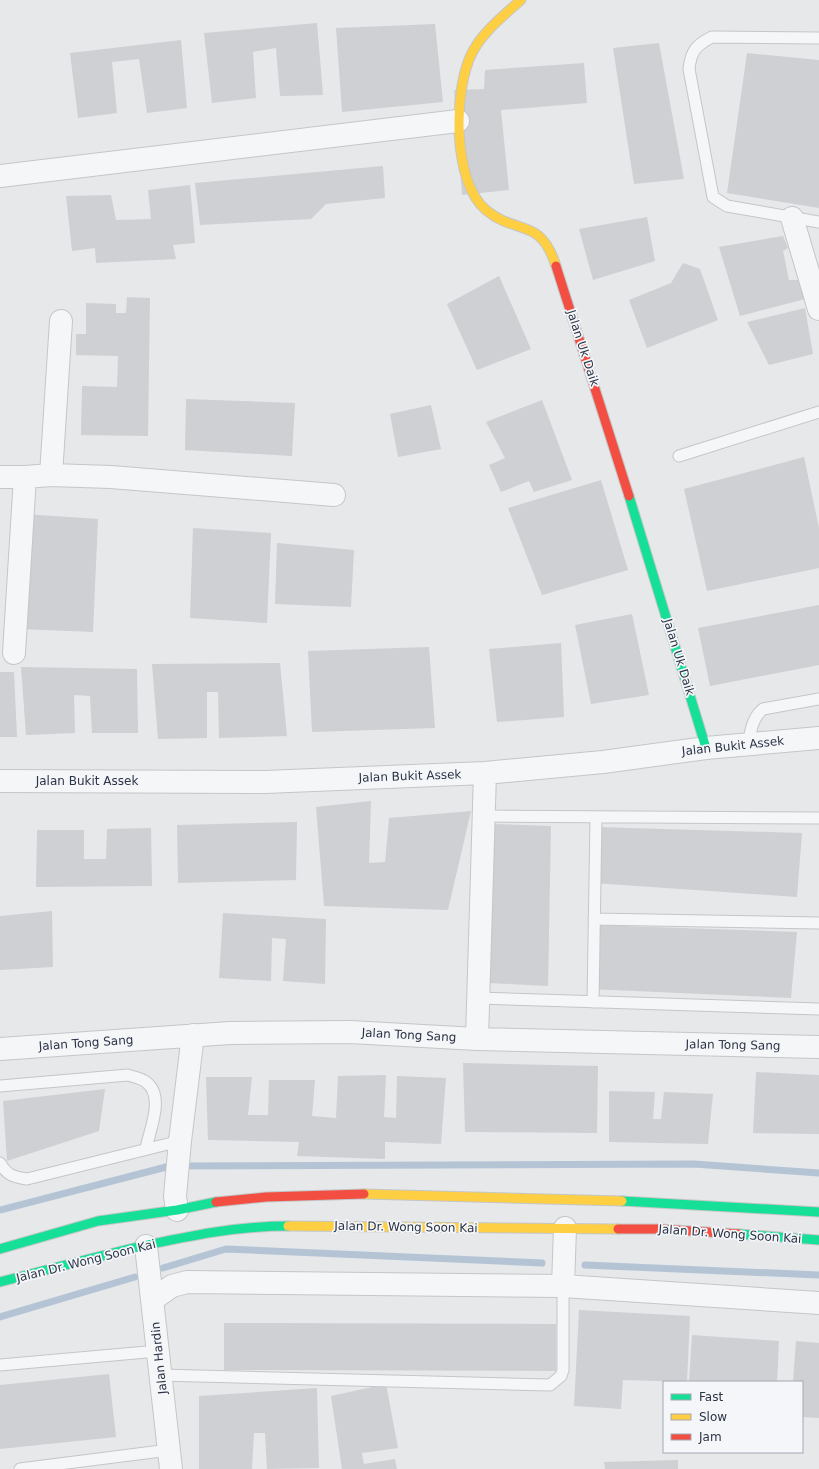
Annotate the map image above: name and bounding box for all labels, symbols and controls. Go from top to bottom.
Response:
street label: Jalan Uk Daik [564,307,602,388]
street label: Jalan Uk Daik [660,616,697,697]
street label: Jalan Bukit Assek [680,734,785,758]
street label: Jalan Bukit Assek [357,767,462,785]
street label: Jalan Bukit Assek [35,774,138,788]
street label: Jalan Tong Sang [360,1025,457,1044]
street label: Jalan Tong Sang [37,1033,134,1053]
street label: Jalan Tong Sang [684,1037,781,1053]
street label: Jalan Dr. Wong Soon Kai [333,1219,478,1235]
street label: Jalan Dr. Wong Soon Kai [657,1222,802,1246]
street label: Jalan Dr. Wong Soon Kai [14,1237,157,1285]
street label: Jalan Hardin [148,1321,170,1396]
legend [663,1381,803,1453]
text: Fast [699,1390,723,1404]
text: Slow [699,1410,727,1424]
text: Jam [698,1430,722,1444]

